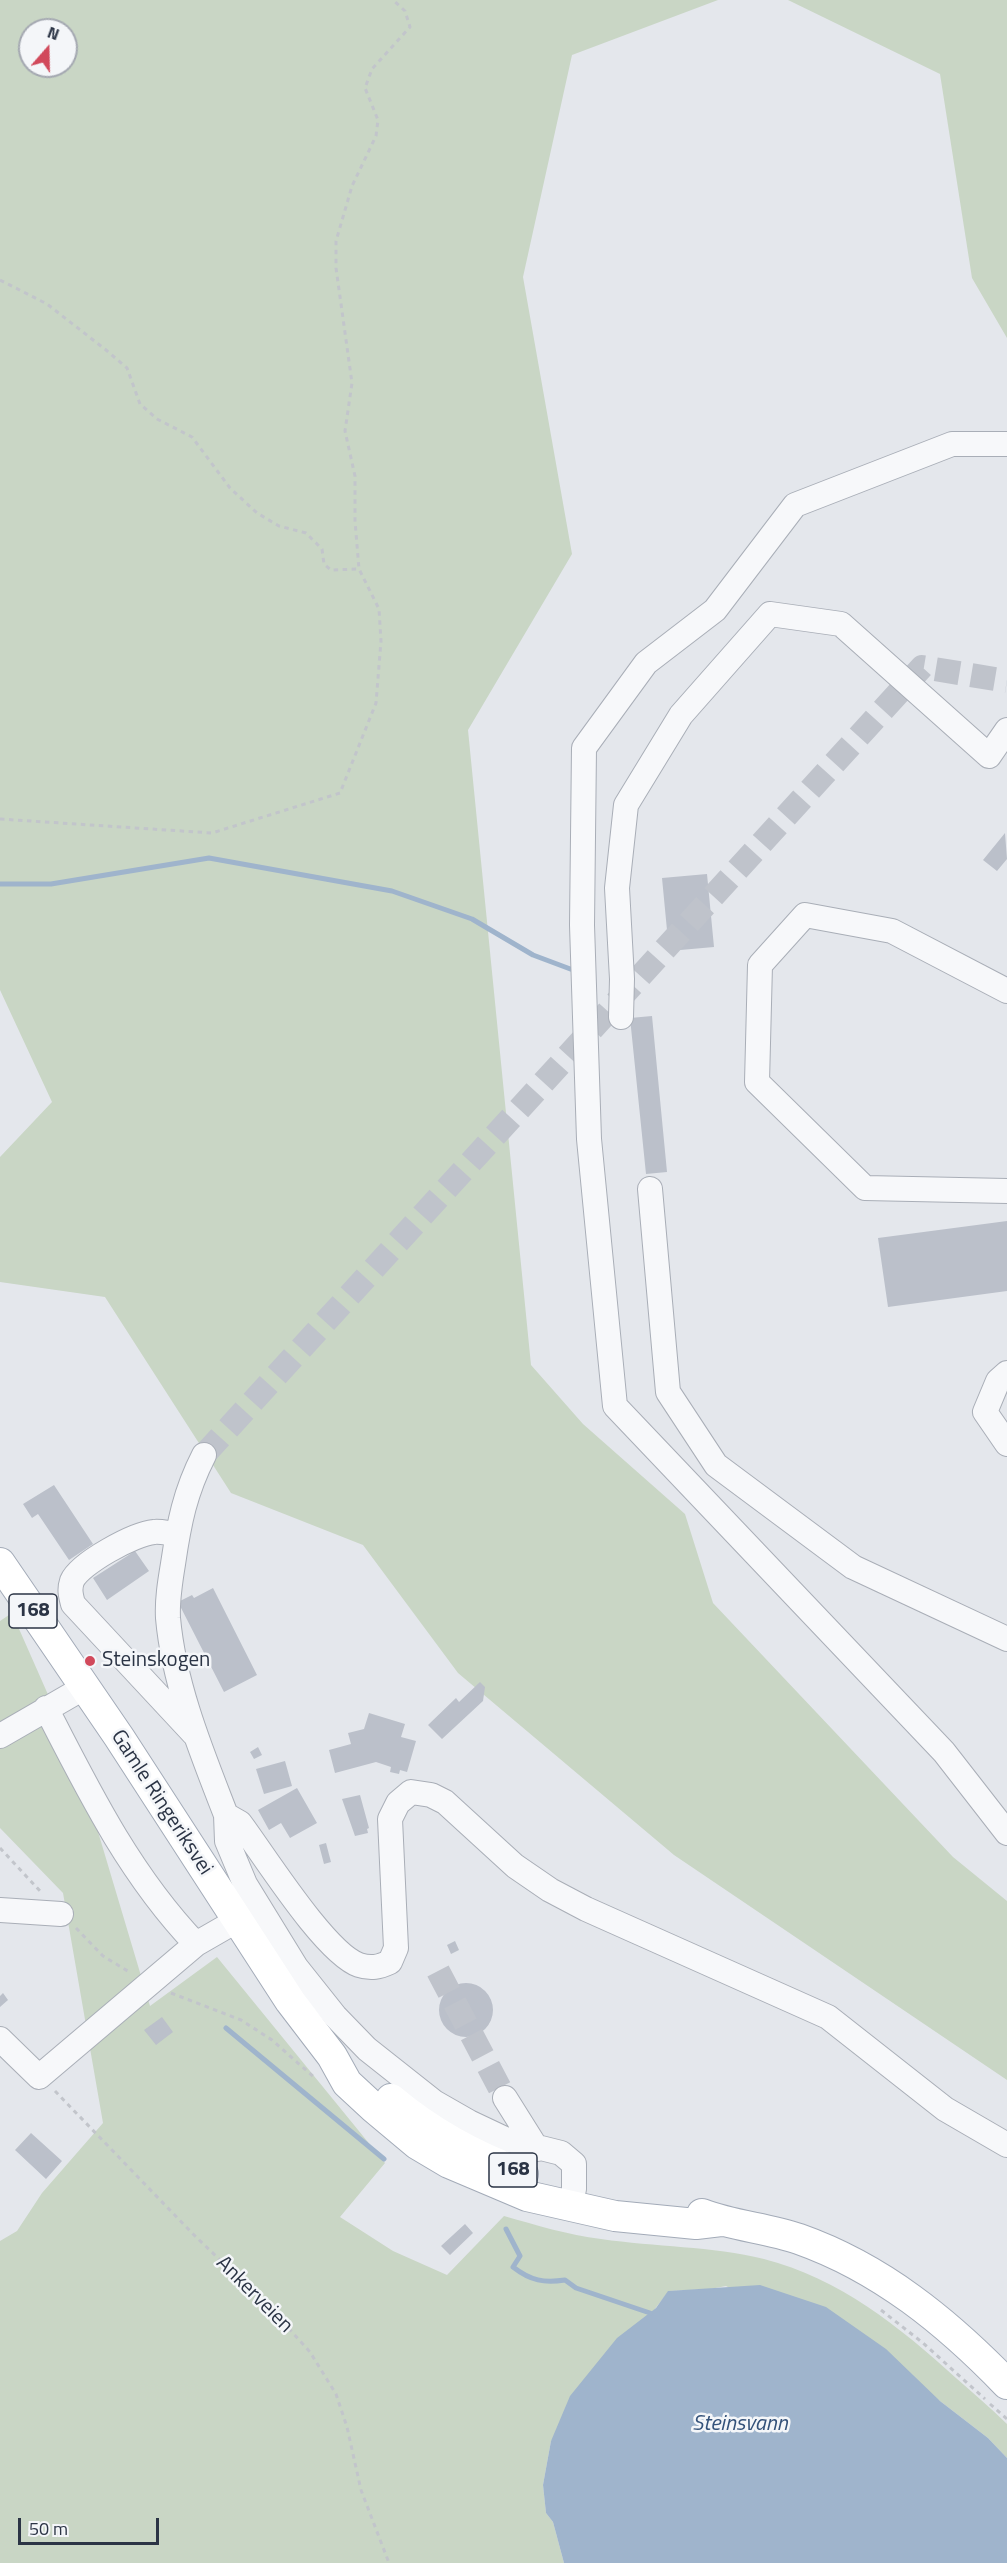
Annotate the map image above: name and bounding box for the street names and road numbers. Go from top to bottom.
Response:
road number: 168 [9,1594,57,1628]
street label: Gamle Ringeriksvei [105,1726,217,1880]
road number: 168 [489,2153,537,2187]
street label: Ankerveien [210,2251,298,2339]

